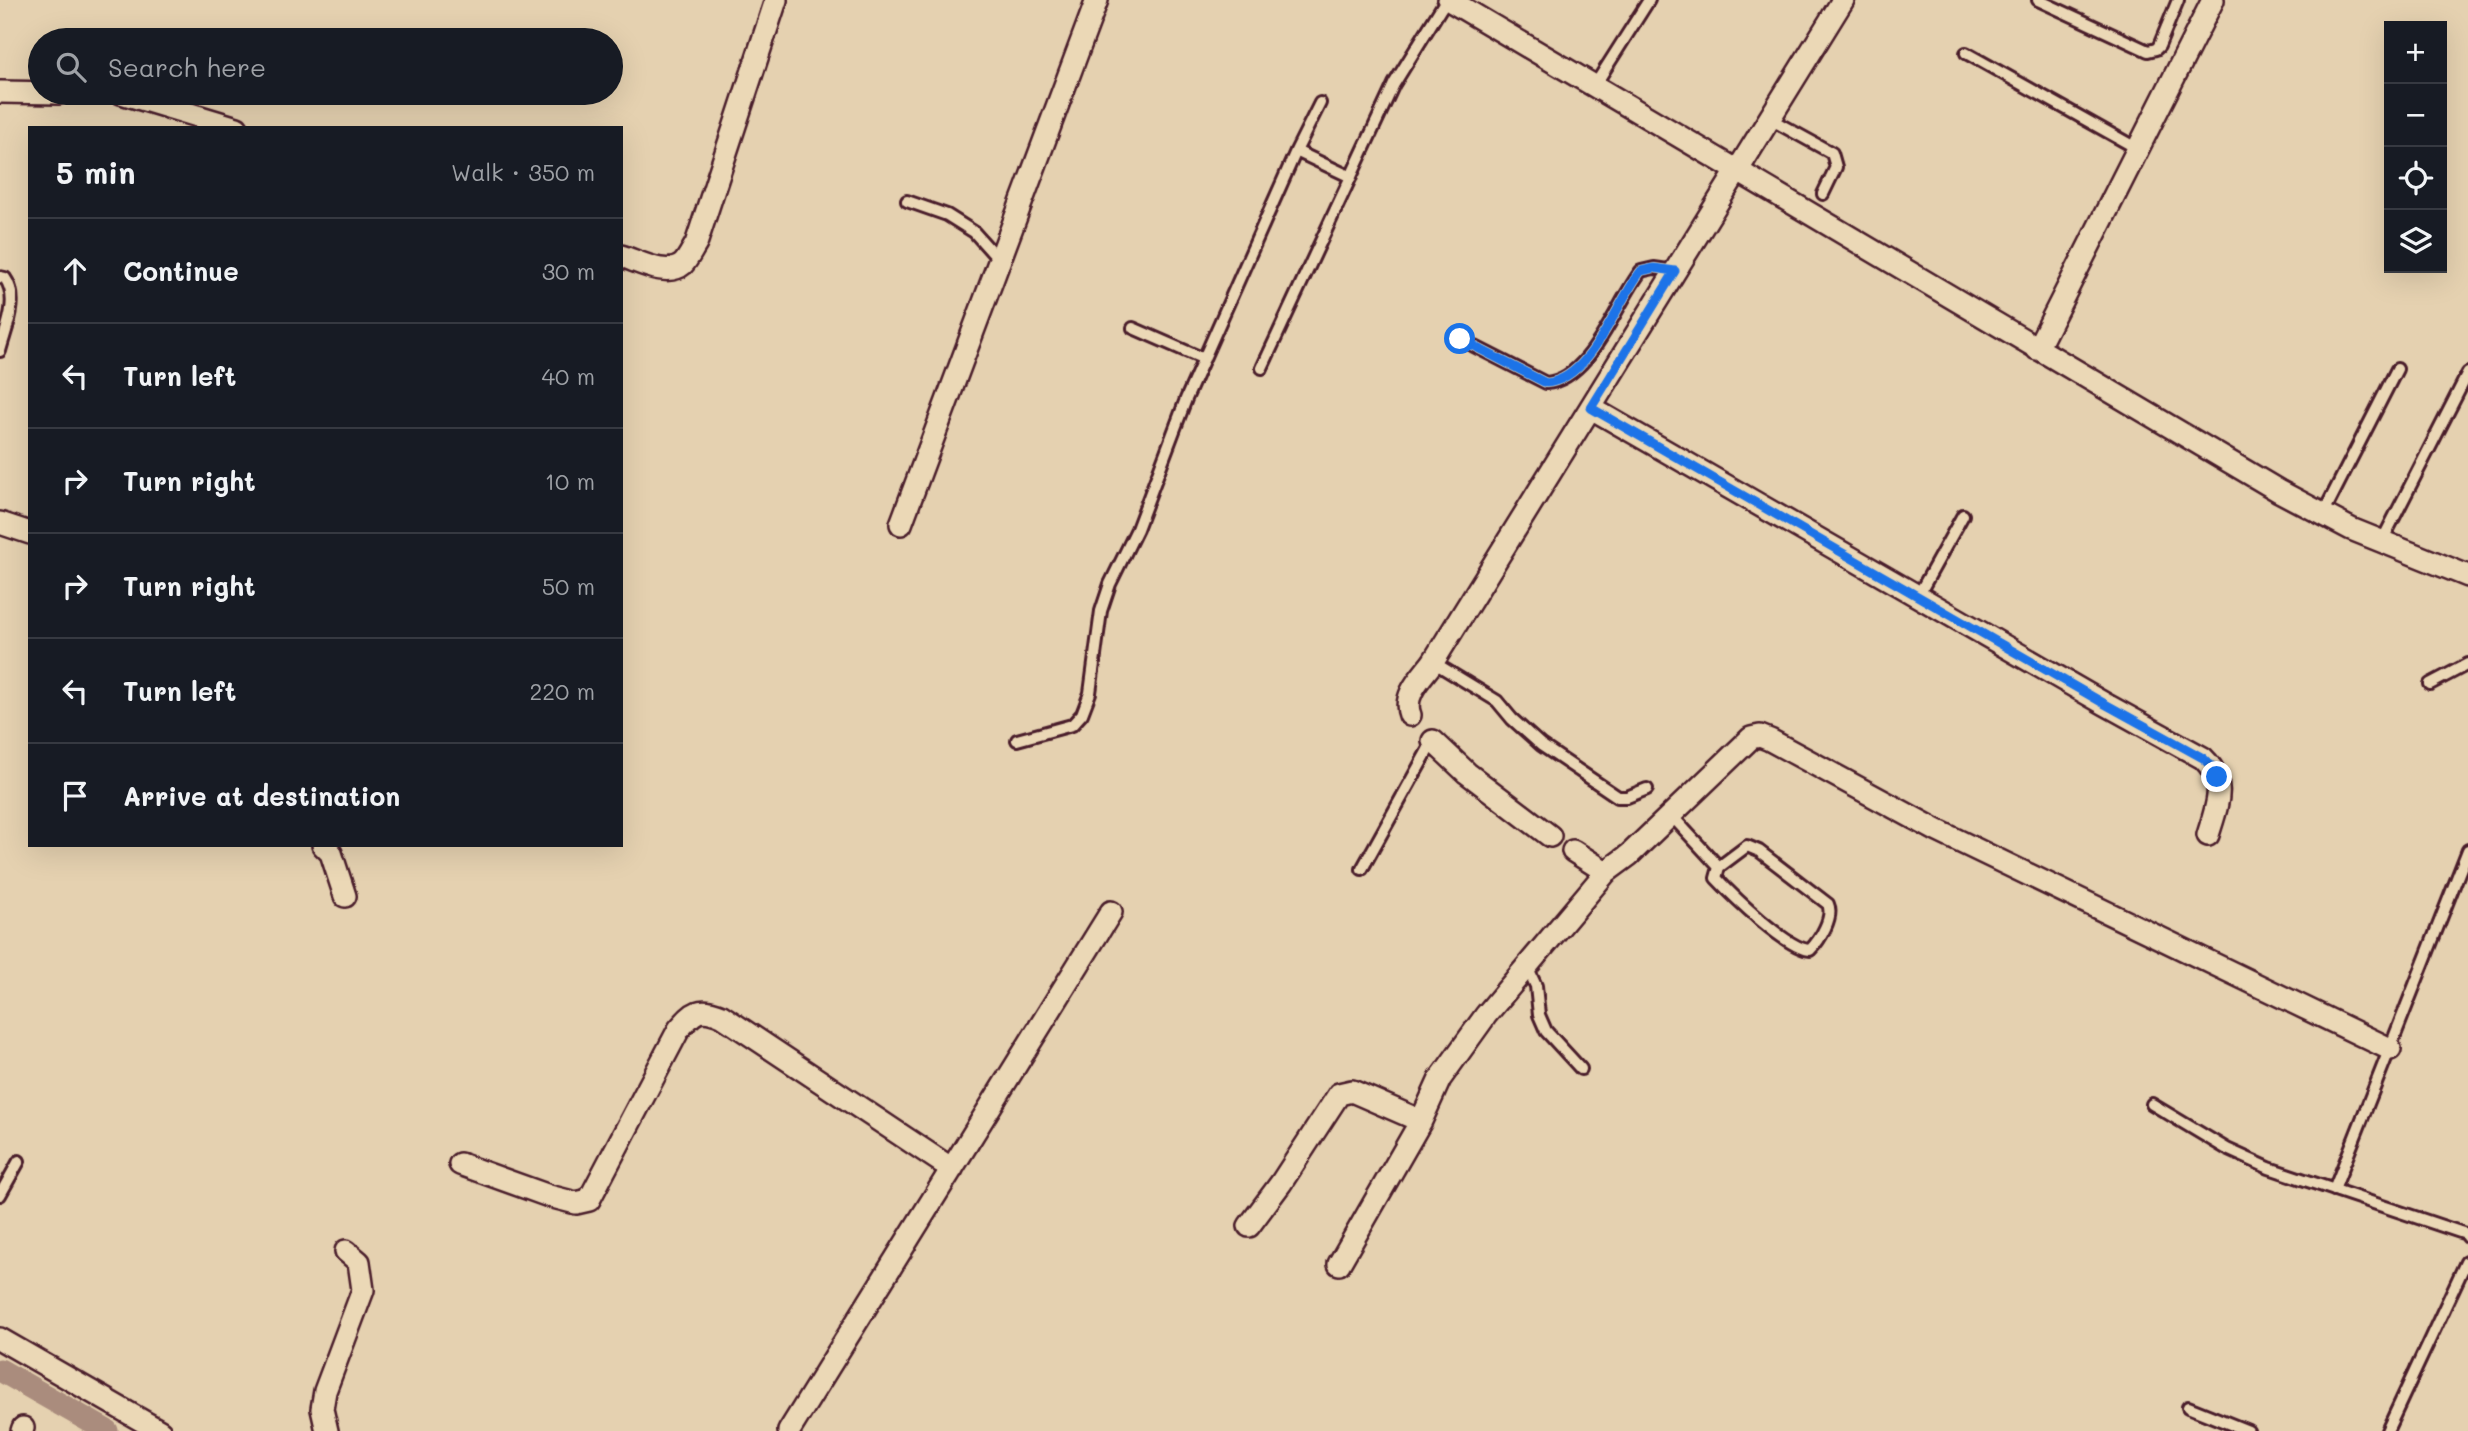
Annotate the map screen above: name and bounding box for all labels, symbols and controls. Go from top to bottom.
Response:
map controls [2384,21,2447,273]
button: + [2384,21,2447,84]
search box [28,28,623,105]
icon: search [52,48,90,86]
text: Search here [108,50,266,84]
button: − [2384,84,2447,147]
button: locate [2384,147,2447,210]
text: 5 min [56,152,136,192]
text: Walk · 350 m [451,157,595,187]
button: layers [2384,210,2447,273]
icon: ahead [56,252,94,290]
text: Continue [123,254,239,288]
text: 30 m [542,256,595,286]
route start [1444,323,1475,354]
icon: left [56,357,94,395]
text: Turn left [123,359,236,393]
text: 40 m [542,361,595,391]
icon: right [56,462,94,500]
text: Turn right [123,464,256,498]
text: 10 m [545,466,595,496]
icon: right [56,567,94,605]
text: Turn right [123,569,256,603]
text: 50 m [542,571,595,601]
icon: left [56,672,94,710]
text: Turn left [123,674,236,708]
text: 220 m [529,676,595,706]
route end [2201,761,2232,792]
icon: arrive [56,777,94,815]
text: Arrive at destination [123,779,400,813]

